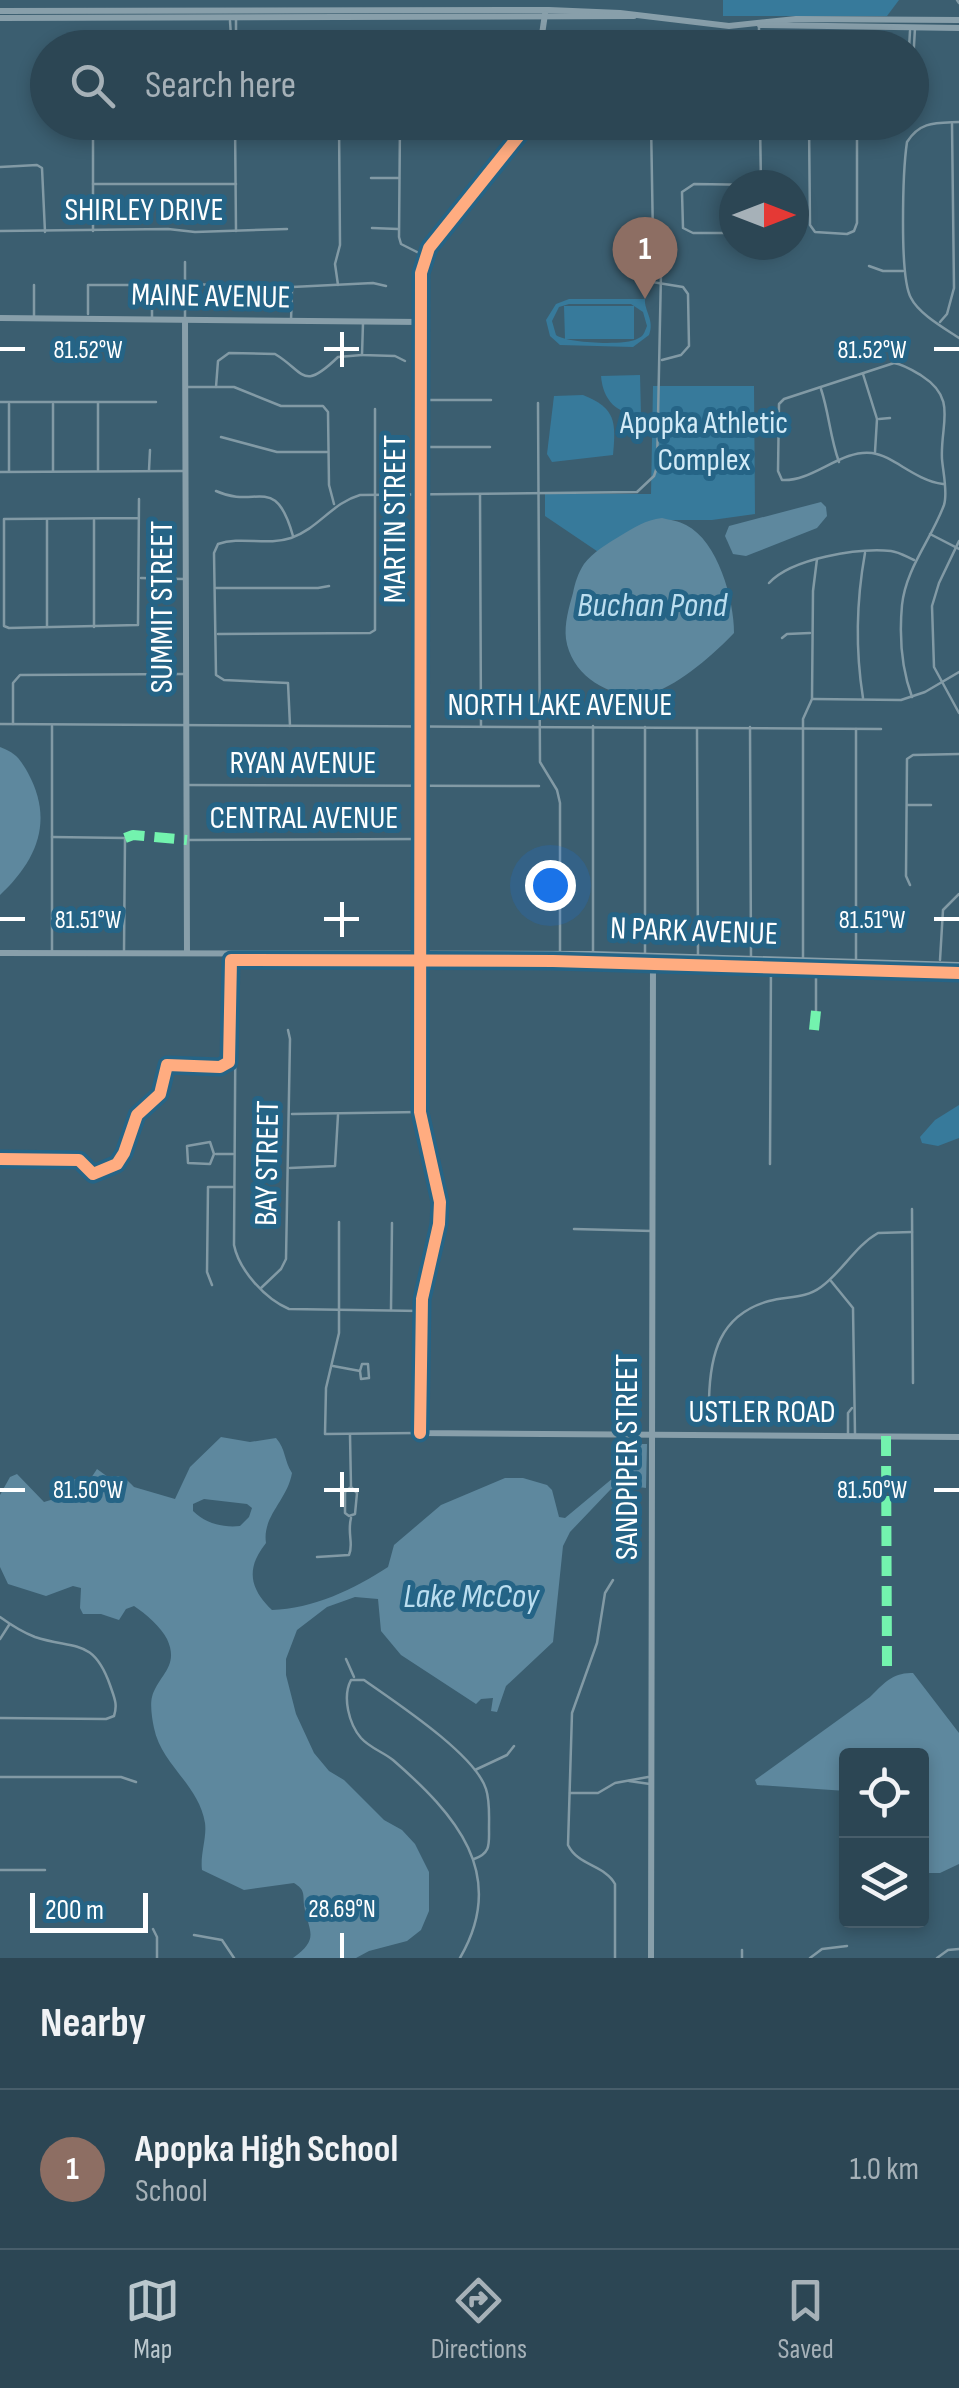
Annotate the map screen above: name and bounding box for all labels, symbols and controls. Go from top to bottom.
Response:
search box [30,30,929,140]
icon: search [65,58,120,113]
text: Search here [145,63,296,108]
north arrow [719,170,809,260]
street label: SHIRLEY DRIVE [64,191,224,230]
pin: 1 [612,216,678,299]
street label: MAINE AVENUE [131,276,291,317]
text: 81.52°W [53,335,123,366]
text: 81.52°W [837,335,907,366]
park label: Apopka Athletic Complex [619,404,788,480]
street label: MARTIN STREET [376,435,415,603]
street label: SUMMIT STREET [143,521,182,693]
water label: Buchan Pond [577,584,729,627]
street label: NORTH LAKE AVENUE [448,686,672,725]
street label: RYAN AVENUE [229,744,377,783]
street label: CENTRAL AVENUE [210,799,398,838]
your location [525,860,576,911]
text: 81.51°W [55,905,121,936]
text: 81.51°W [839,905,905,936]
street label: N PARK AVENUE [609,909,779,954]
street label: BAY STREET [247,1100,288,1226]
street label: SANDPIPER STREET [608,1354,647,1560]
street label: USTLER ROAD [689,1393,835,1432]
text: 81.50°W [53,1475,123,1506]
text: 81.50°W [837,1475,907,1506]
water label: Lake McCoy [403,1575,541,1618]
map controls [839,1748,929,1928]
button: locate [839,1748,929,1838]
button: layers [839,1838,929,1928]
scale bar [30,1888,148,1932]
text: 200 m [45,1894,104,1927]
text: 28.69°N [308,1894,376,1925]
text: Nearby [40,1998,146,2049]
text: Apopka High School [135,2127,398,2172]
text: 1 [66,2150,79,2189]
text: 1.0 km [850,2150,919,2189]
text: School [135,2172,208,2211]
tab: Map [125,2273,180,2366]
tab: Directions [431,2273,527,2366]
tab: Saved [778,2273,834,2366]

